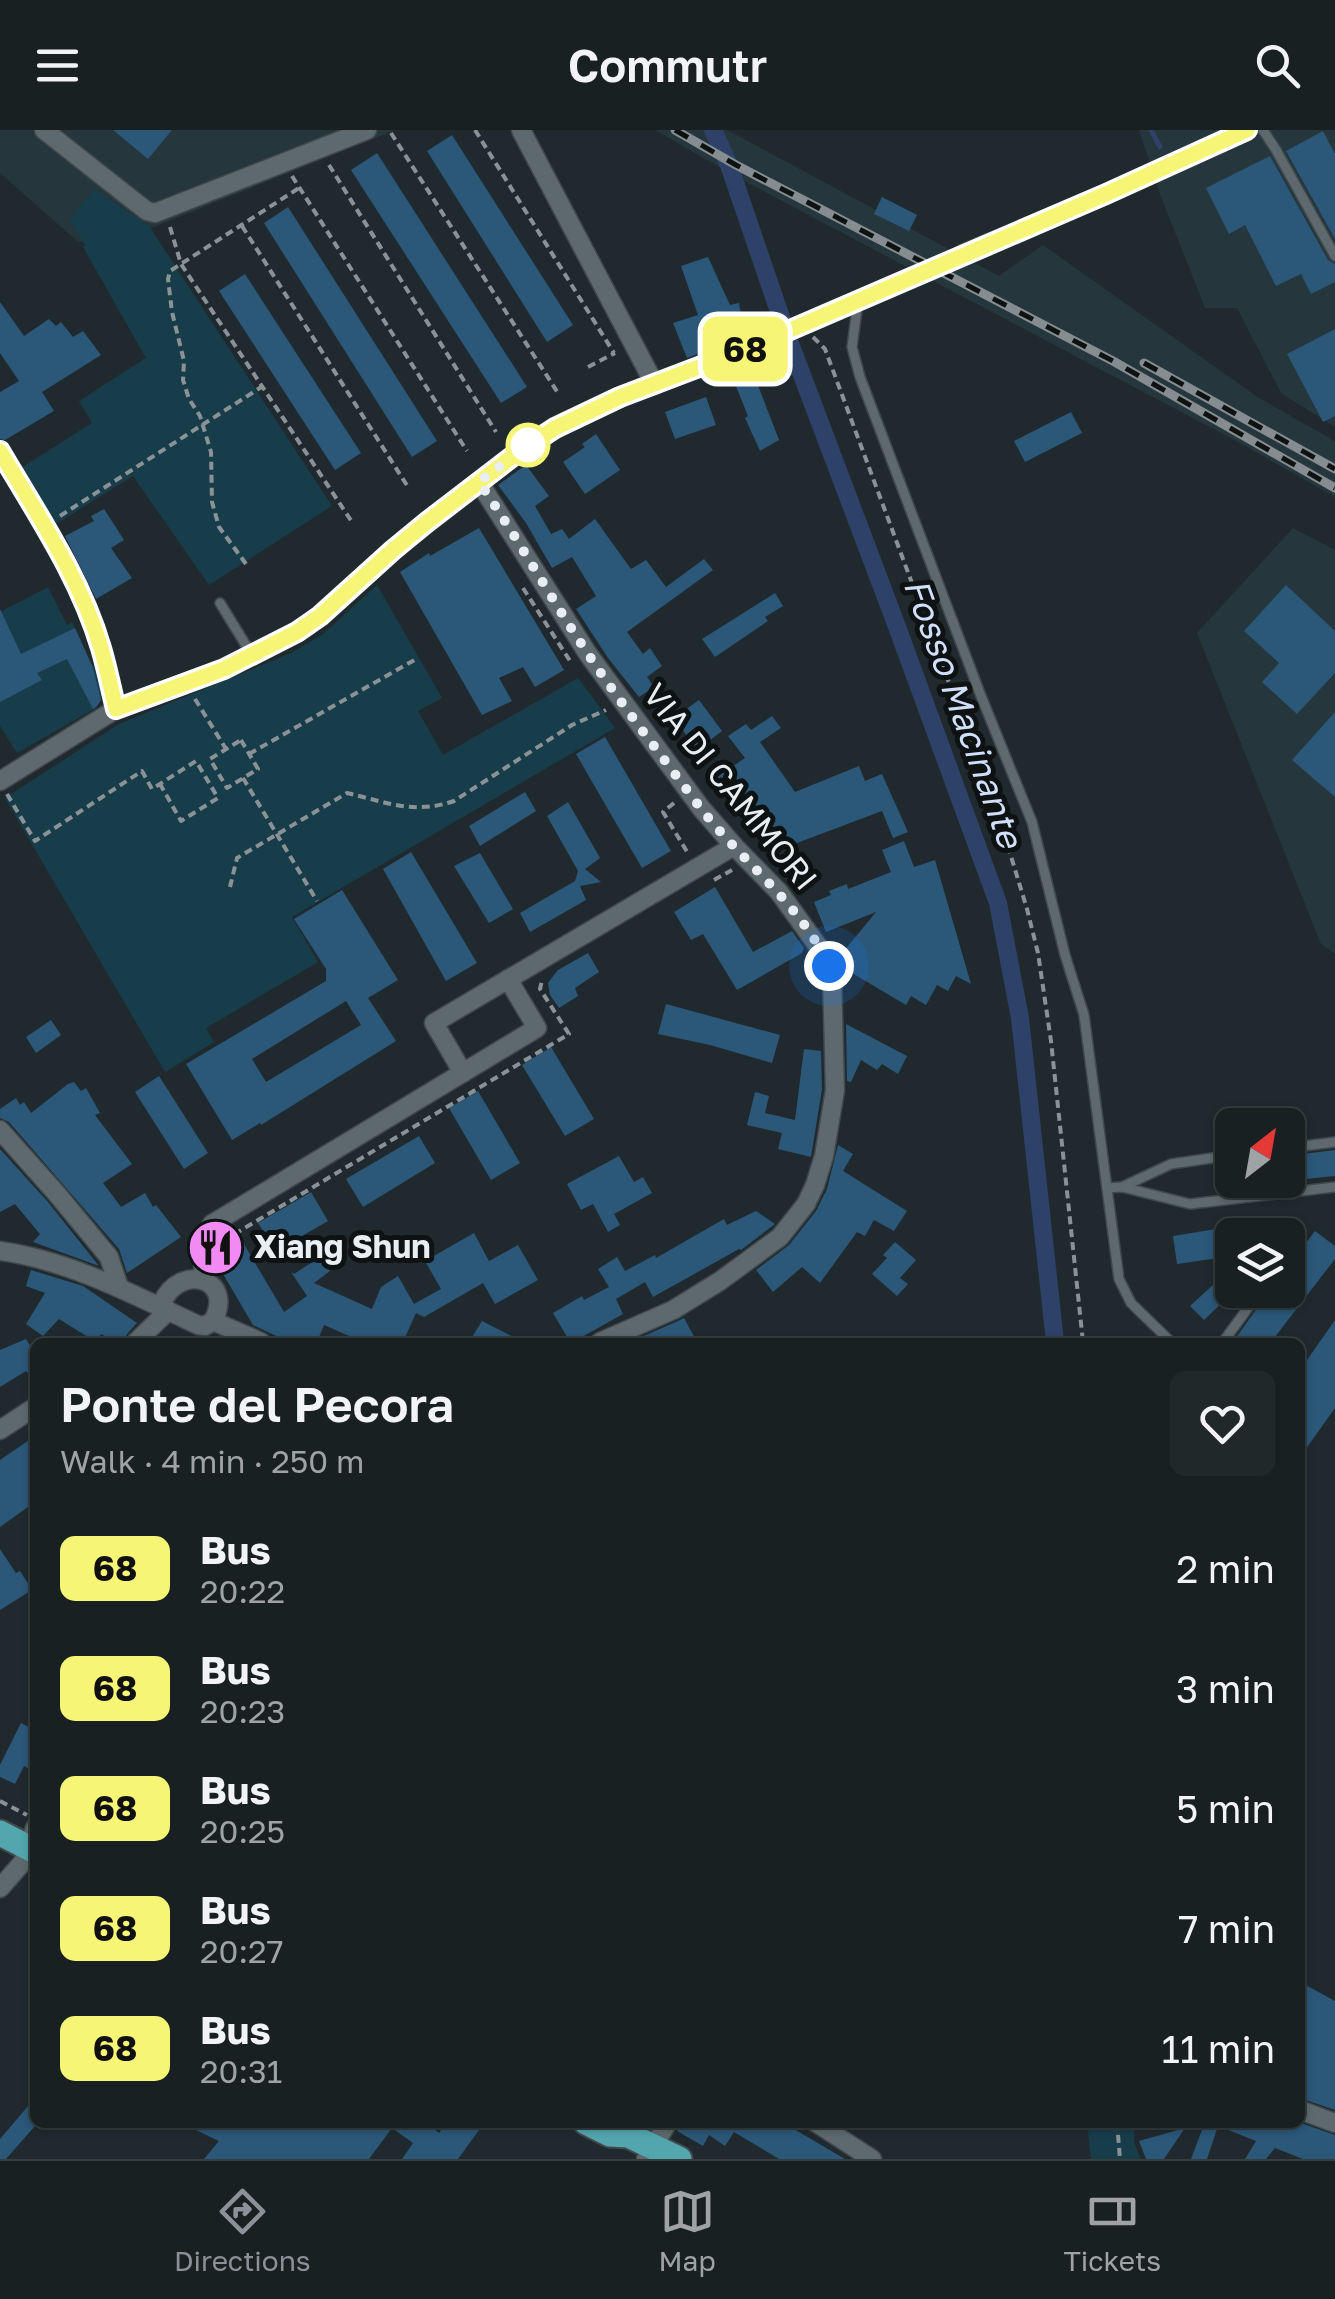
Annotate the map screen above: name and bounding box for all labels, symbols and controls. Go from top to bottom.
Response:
icon: menu [30,38,85,93]
text: Commutr [568,38,767,92]
icon: search [1250,38,1305,93]
line badge: 68 [700,316,790,382]
text: 68 [723,328,767,370]
unlabelled marker [507,424,549,466]
water label: Fosso Macinante [896,572,1033,856]
street label: VIA DI CAMMORI [636,676,826,897]
your location [804,941,854,991]
north arrow [1215,1108,1305,1198]
map controls [1215,1108,1305,1308]
restaurant icon: Xiang Shun [185,1217,245,1277]
button: layers [1215,1218,1305,1308]
place label: Xiang Shun [254,1227,431,1265]
button: heart [1170,1371,1275,1476]
text: Ponte del Pecora [60,1375,454,1433]
text: Walk · 4 min · 250 m [60,1442,364,1480]
text: Bus [200,1527,271,1572]
text: 2 min [1176,1546,1275,1591]
text: 68 [93,1547,137,1589]
text: 20:22 [200,1572,285,1610]
text: Bus [200,1647,271,1692]
text: 3 min [1176,1666,1275,1711]
text: 68 [93,1667,137,1709]
text: 20:23 [200,1692,285,1730]
text: Bus [200,1767,271,1812]
text: 5 min [1176,1786,1275,1831]
text: 68 [93,1787,137,1829]
text: 20:25 [200,1812,285,1850]
text: Bus [200,1887,271,1932]
text: 7 min [1178,1906,1275,1951]
text: 68 [93,1907,137,1949]
text: 20:27 [200,1932,284,1970]
text: Bus [200,2007,271,2052]
text: 11 min [1161,2026,1275,2071]
text: 68 [93,2027,137,2069]
text: 20:31 [200,2052,282,2090]
tab: Directions [174,2184,311,2277]
tab: Map [659,2184,716,2277]
tab: Tickets [1063,2184,1161,2277]

